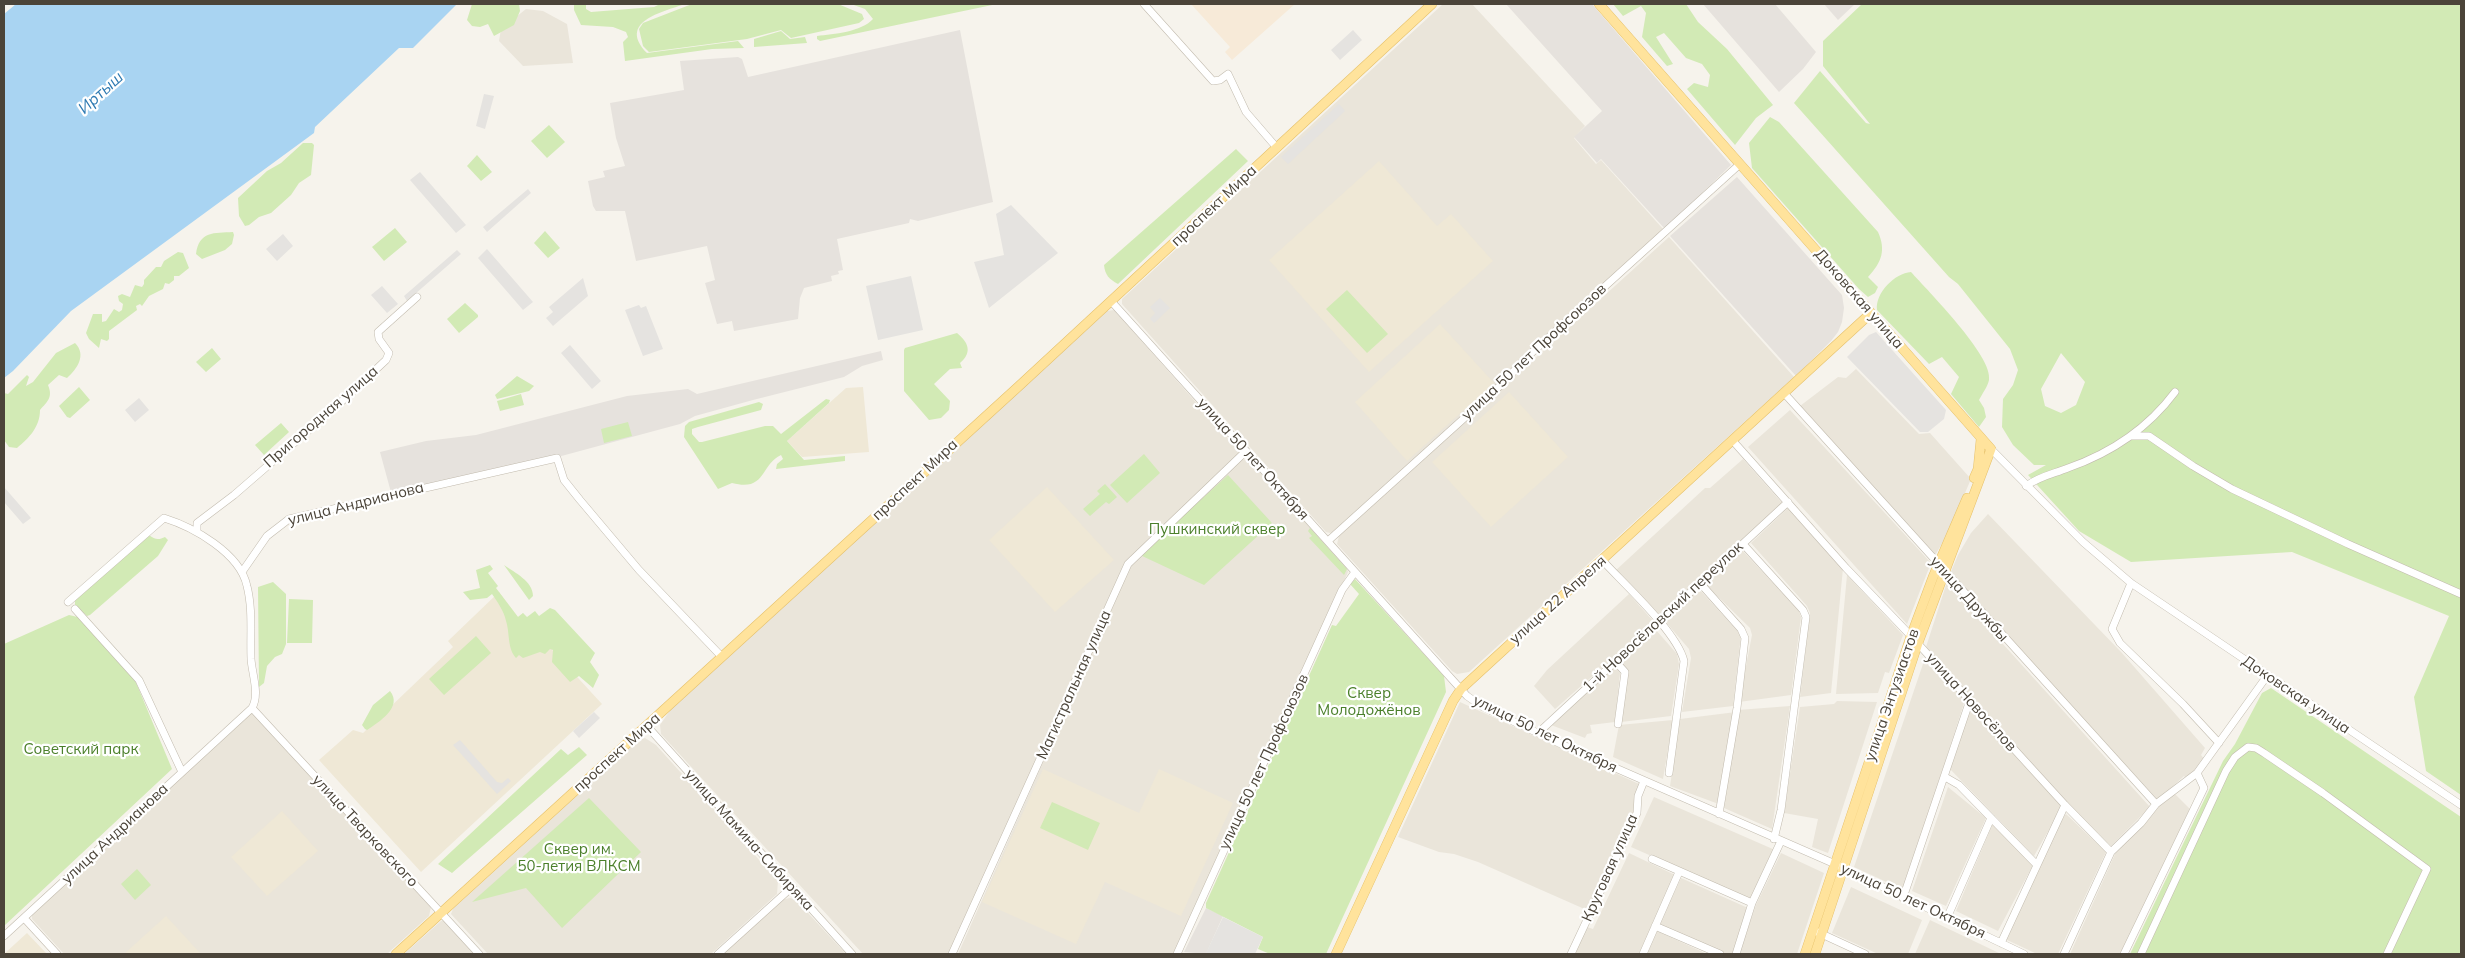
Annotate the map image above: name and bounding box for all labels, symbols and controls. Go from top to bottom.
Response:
water label: Иртыш [75,68,127,118]
street label: проспект Мира [1167,162,1261,250]
street label: Доковская улица [1811,245,1907,353]
street label: улица 50 лет Профсоюзов [1458,280,1610,424]
street label: Пригородная улица [260,362,382,472]
street label: улица 50 лет Октября [1193,394,1313,524]
street label: проспект Мира [868,436,962,524]
street label: улица Андрианова [286,478,426,530]
park label: Пушкинский сквер [1149,520,1285,538]
street label: 1-й Новосёловский переулок [1579,538,1747,696]
street label: улица 22 Апреля [1506,552,1610,648]
street label: улица Дружбы [1926,553,2012,645]
street label: Магистральная улица [1033,608,1115,762]
street label: улица Энтузиастов [1861,626,1923,764]
street label: улица Новосёлов [1922,649,2020,755]
street label: Доковская улица [2239,652,2353,738]
street label: улица 50 лет Профсоюзов [1215,671,1313,853]
park label: Сквер Молодожёнов [1317,684,1421,719]
street label: улица 50 лет Октября [1470,691,1620,777]
street label: проспект Мира [570,709,664,797]
park label: Советский парк [23,740,139,758]
street label: улица Мамина-Сибиряка [681,765,817,915]
street label: улица Тварковского [308,771,422,891]
street label: улица Андрианова [58,780,172,888]
street label: Круговая улица [1578,811,1642,925]
park label: Сквер им. 50-летия ВЛКСМ [517,840,641,875]
street label: улица 50 лет Октября [1837,859,1989,943]

